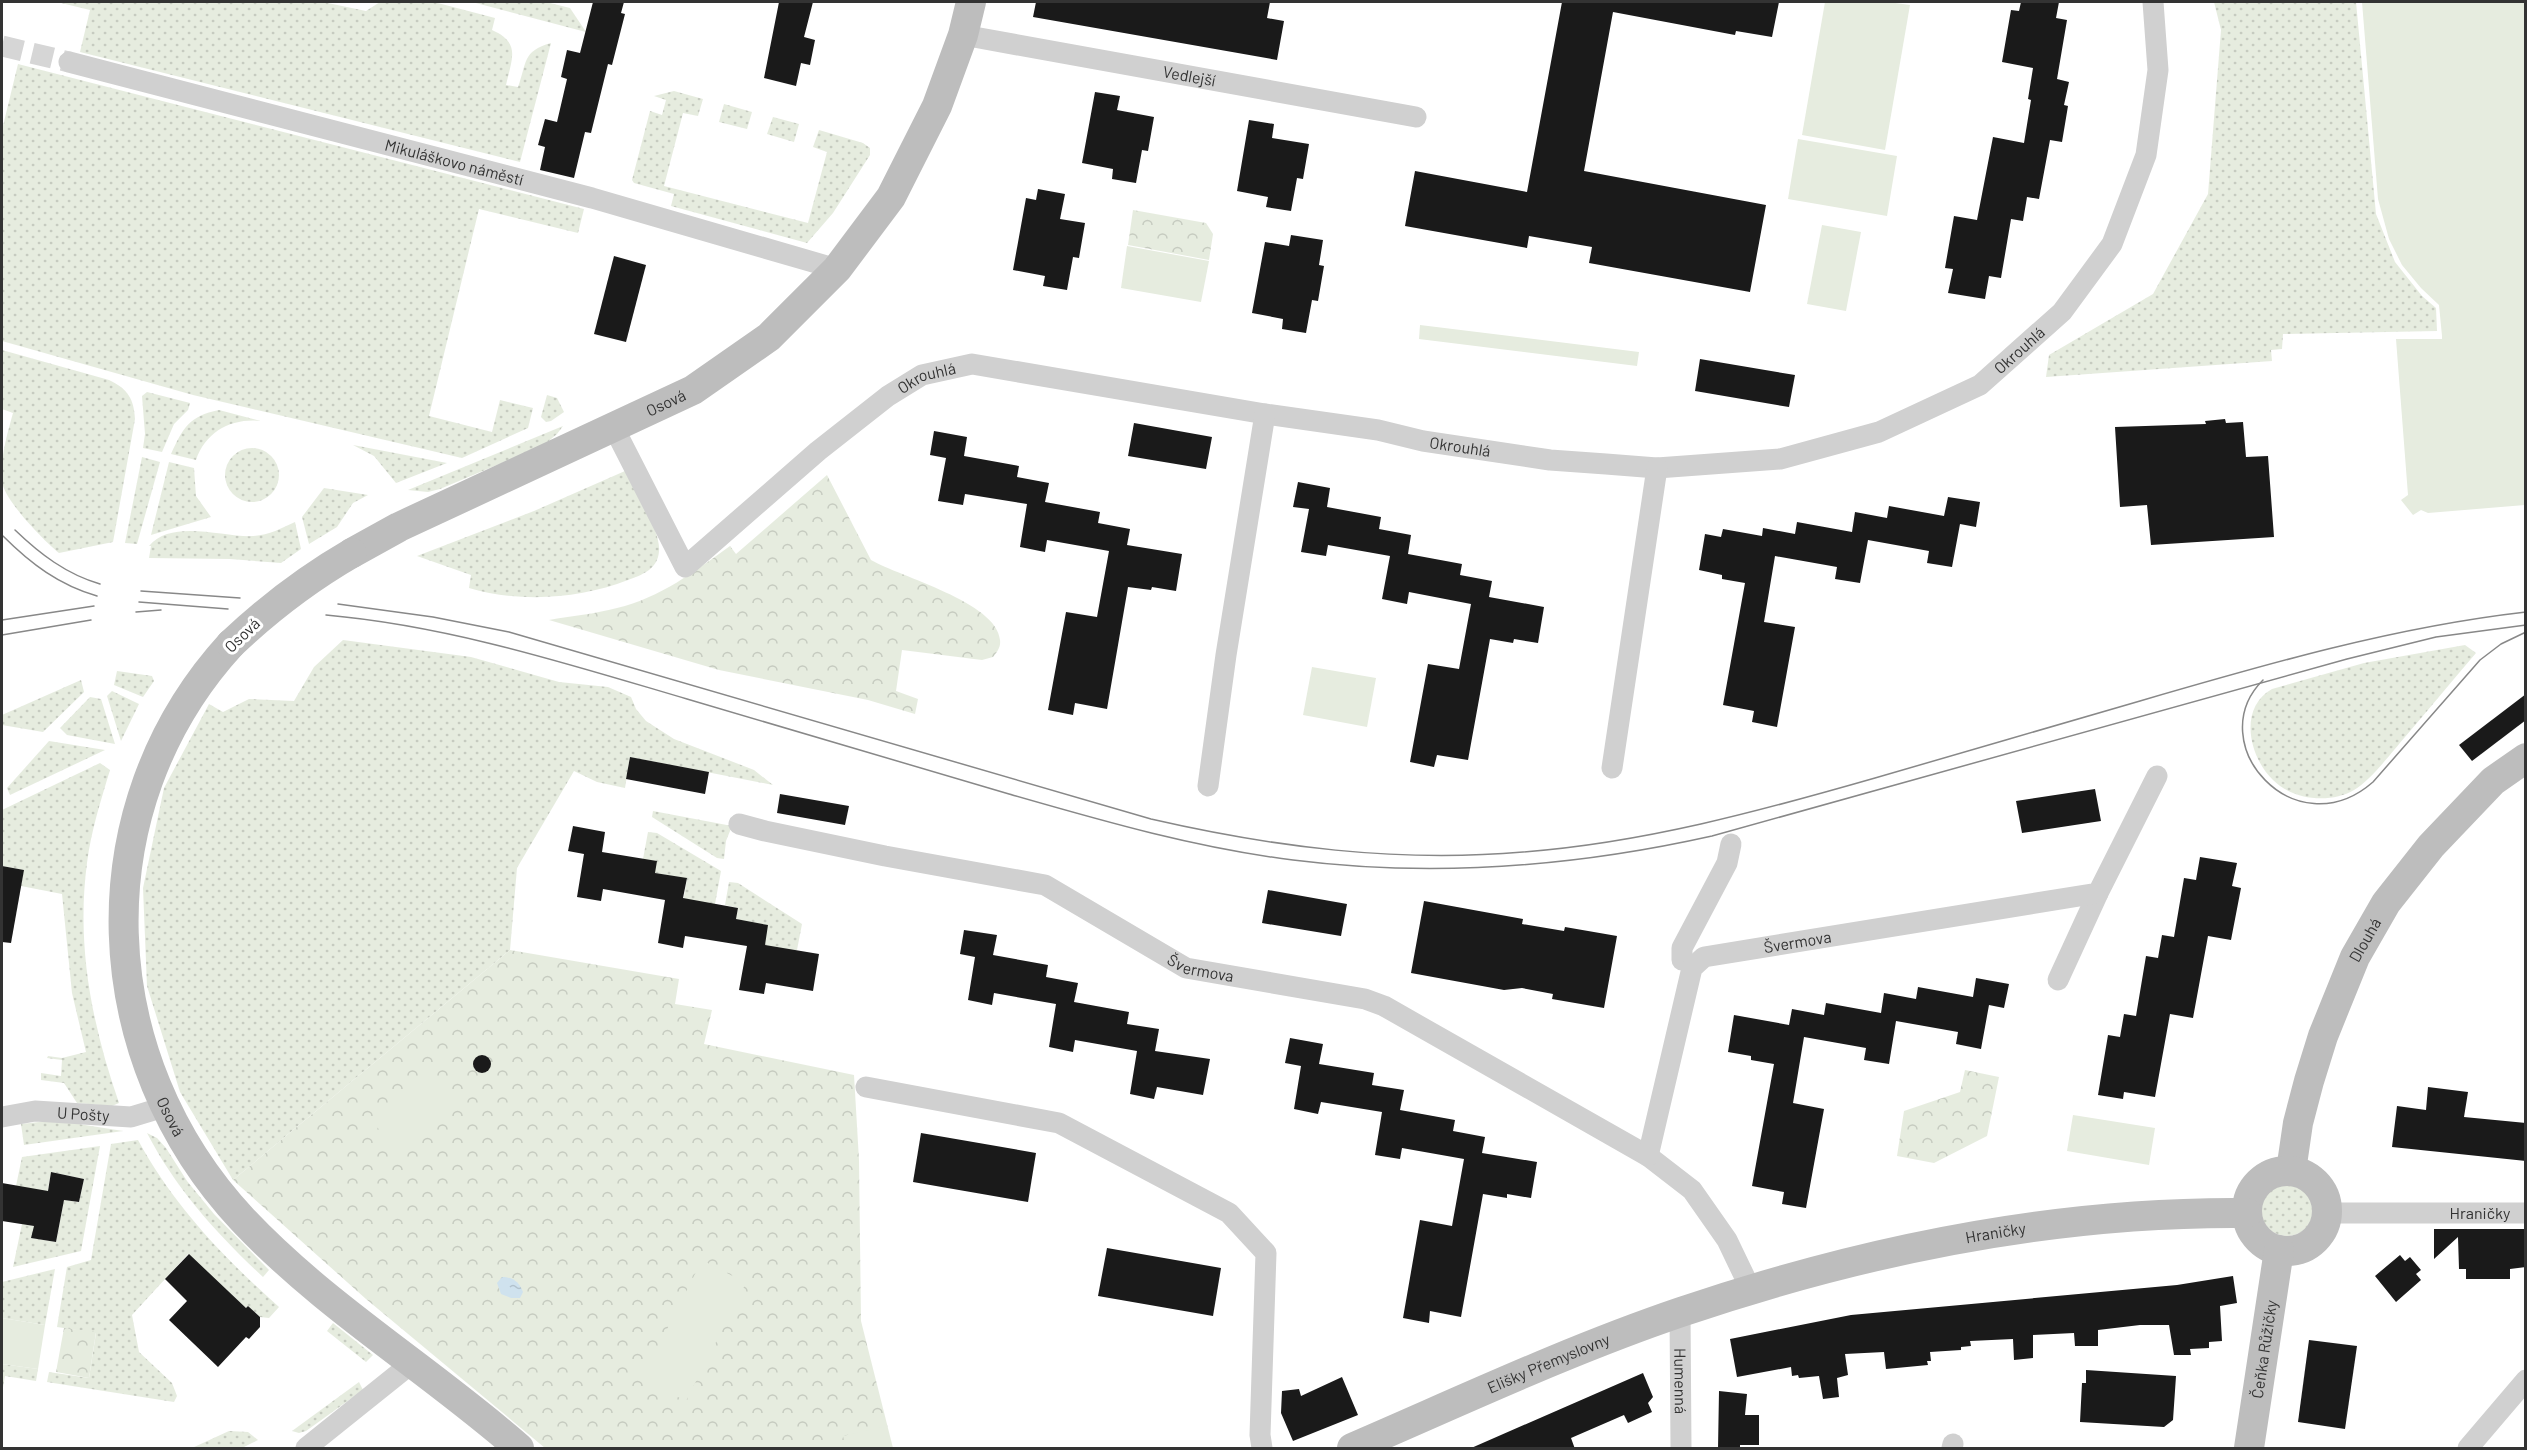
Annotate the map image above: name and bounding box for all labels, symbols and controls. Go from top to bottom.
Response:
street label: Vedlejší [1162,61,1218,90]
street label: Mikuláškovo náměstí [383,135,526,189]
street label: Okrouhlá [1990,322,2048,377]
street label: Okrouhlá [894,358,957,397]
street label: Osová [643,385,688,420]
street label: Okrouhlá [1428,432,1492,460]
street label: Osová [220,613,263,656]
street label: Dlouhá [2344,914,2384,965]
street label: Švermova [1762,926,1833,956]
street label: Švermova [1164,949,1235,985]
street label: Osová [153,1094,189,1139]
street label: U Pošty [57,1102,111,1125]
street label: Hraničky [2450,1203,2511,1222]
street label: Hraničky [1964,1218,2028,1246]
street label: Čeňka Růžičky [2247,1298,2280,1400]
street label: Elišky Přemyslovny [1484,1329,1613,1397]
street label: Humenná [1671,1348,1691,1414]

